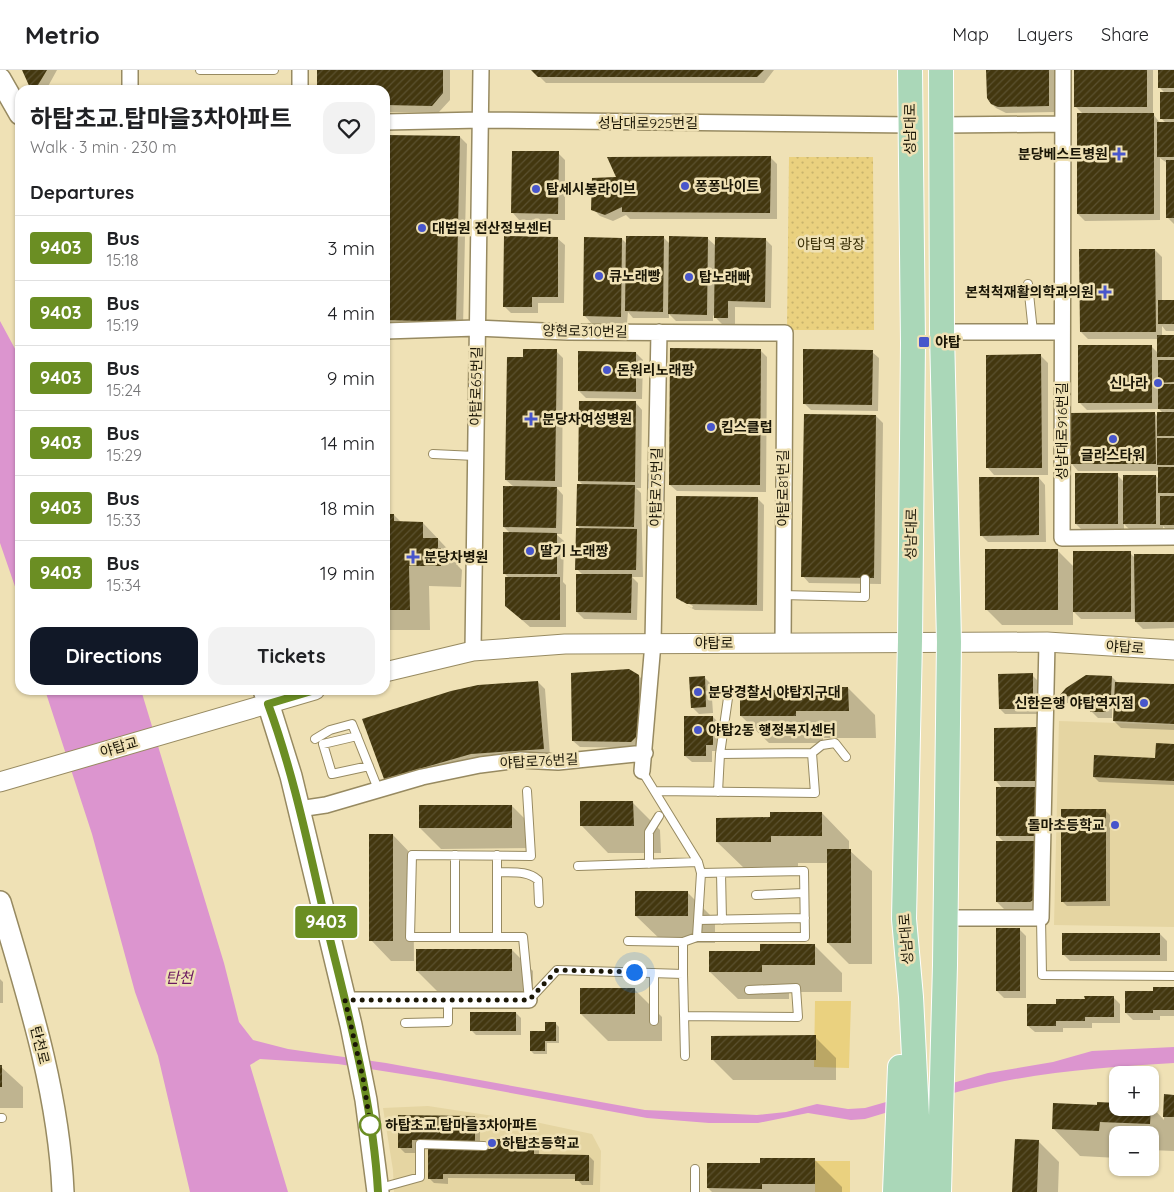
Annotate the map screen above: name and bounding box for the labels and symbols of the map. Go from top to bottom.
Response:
street label: 성남대로 [901,103,919,155]
street label: 성남대로925번길 [598,114,698,132]
place label: 분당베스트병원 [1018,145,1108,163]
marker: 분당베스트병원 [1112,147,1126,161]
place label: 퐁퐁나이트 [695,177,760,195]
place label: 탑세시봉라이브 [546,180,636,198]
marker: 퐁퐁나이트 [679,180,691,192]
marker: 탑세시봉라이브 [530,183,542,195]
place label: 대법원 전산정보센터 [432,219,552,237]
marker: 대법원 전산정보센터 [416,222,428,234]
park label: 야탑역 광장 [797,235,865,253]
place label: 큐노래빵 [609,267,661,285]
place label: 탑노래빠 [699,268,751,286]
marker: 큐노래빵 [593,270,605,282]
marker: 탑노래빠 [683,271,695,283]
place label: 본척척재활의학과의원 [965,283,1094,301]
marker: 본척척재활의학과의원 [1098,285,1112,299]
street label: 양현로310번길 [542,321,628,341]
place label: 야탑 [935,333,961,351]
marker: 야탑 [917,335,931,349]
street label: 야탑로65번길 [466,346,486,426]
place label: 돈워리노래팡 [617,361,694,379]
marker: 돈워리노래팡 [601,364,613,376]
place label: 신나라 [1109,374,1148,392]
marker: 신나라 [1152,377,1164,389]
street label: 성남대로916번길 [1053,382,1071,480]
place label: 분당차여성병원 [542,410,632,428]
marker: 분당차여성병원 [524,412,538,426]
place label: 킴스클럽 [721,418,773,436]
marker: 킴스클럽 [705,421,717,433]
marker: 글라스타워 [1107,433,1119,445]
place label: 글라스타워 [1081,446,1145,464]
street label: 야탑로75번길 [646,447,666,527]
street label: 야탑로81번길 [774,449,792,527]
street label: 성남대로 [902,508,920,560]
place label: 딸기 노래짱 [540,542,608,560]
marker: 딸기 노래짱 [524,545,536,557]
place label: 분당차병원 [424,548,488,566]
marker: 분당차병원 [406,550,420,564]
street label: 야탑로 [695,634,733,652]
street label: 야탑로 [1105,637,1145,657]
place label: 분당경찰서 야탑지구대 [708,683,841,701]
marker: 분당경찰서 야탑지구대 [692,686,704,698]
place label: 신한은행 야탑역지점 [1014,694,1134,712]
marker: 신한은행 야탑역지점 [1138,697,1150,709]
place label: 야탑2동 행정복지센터 [708,721,836,739]
marker: 야탑2동 행정복지센터 [692,724,704,736]
street label: 야탑교 [98,733,140,761]
street label: 야탑로76번길 [499,750,579,772]
place label: 돌마초등학교 [1028,816,1105,834]
marker: 돌마초등학교 [1109,819,1121,831]
line badge: 9403 [291,906,361,938]
street label: 성남대로 [895,913,917,965]
your location [622,960,647,985]
water label: 탄천 [165,968,195,987]
street label: 탄천로 [27,1024,53,1066]
marker: 하탑초교.탑마을3차아파트 [359,1114,381,1136]
place label: 하탑초교.탑마을3차아파트 [385,1116,538,1134]
place label: 하탑초등학교 [502,1134,579,1152]
marker: 하탑초등학교 [486,1137,498,1149]

